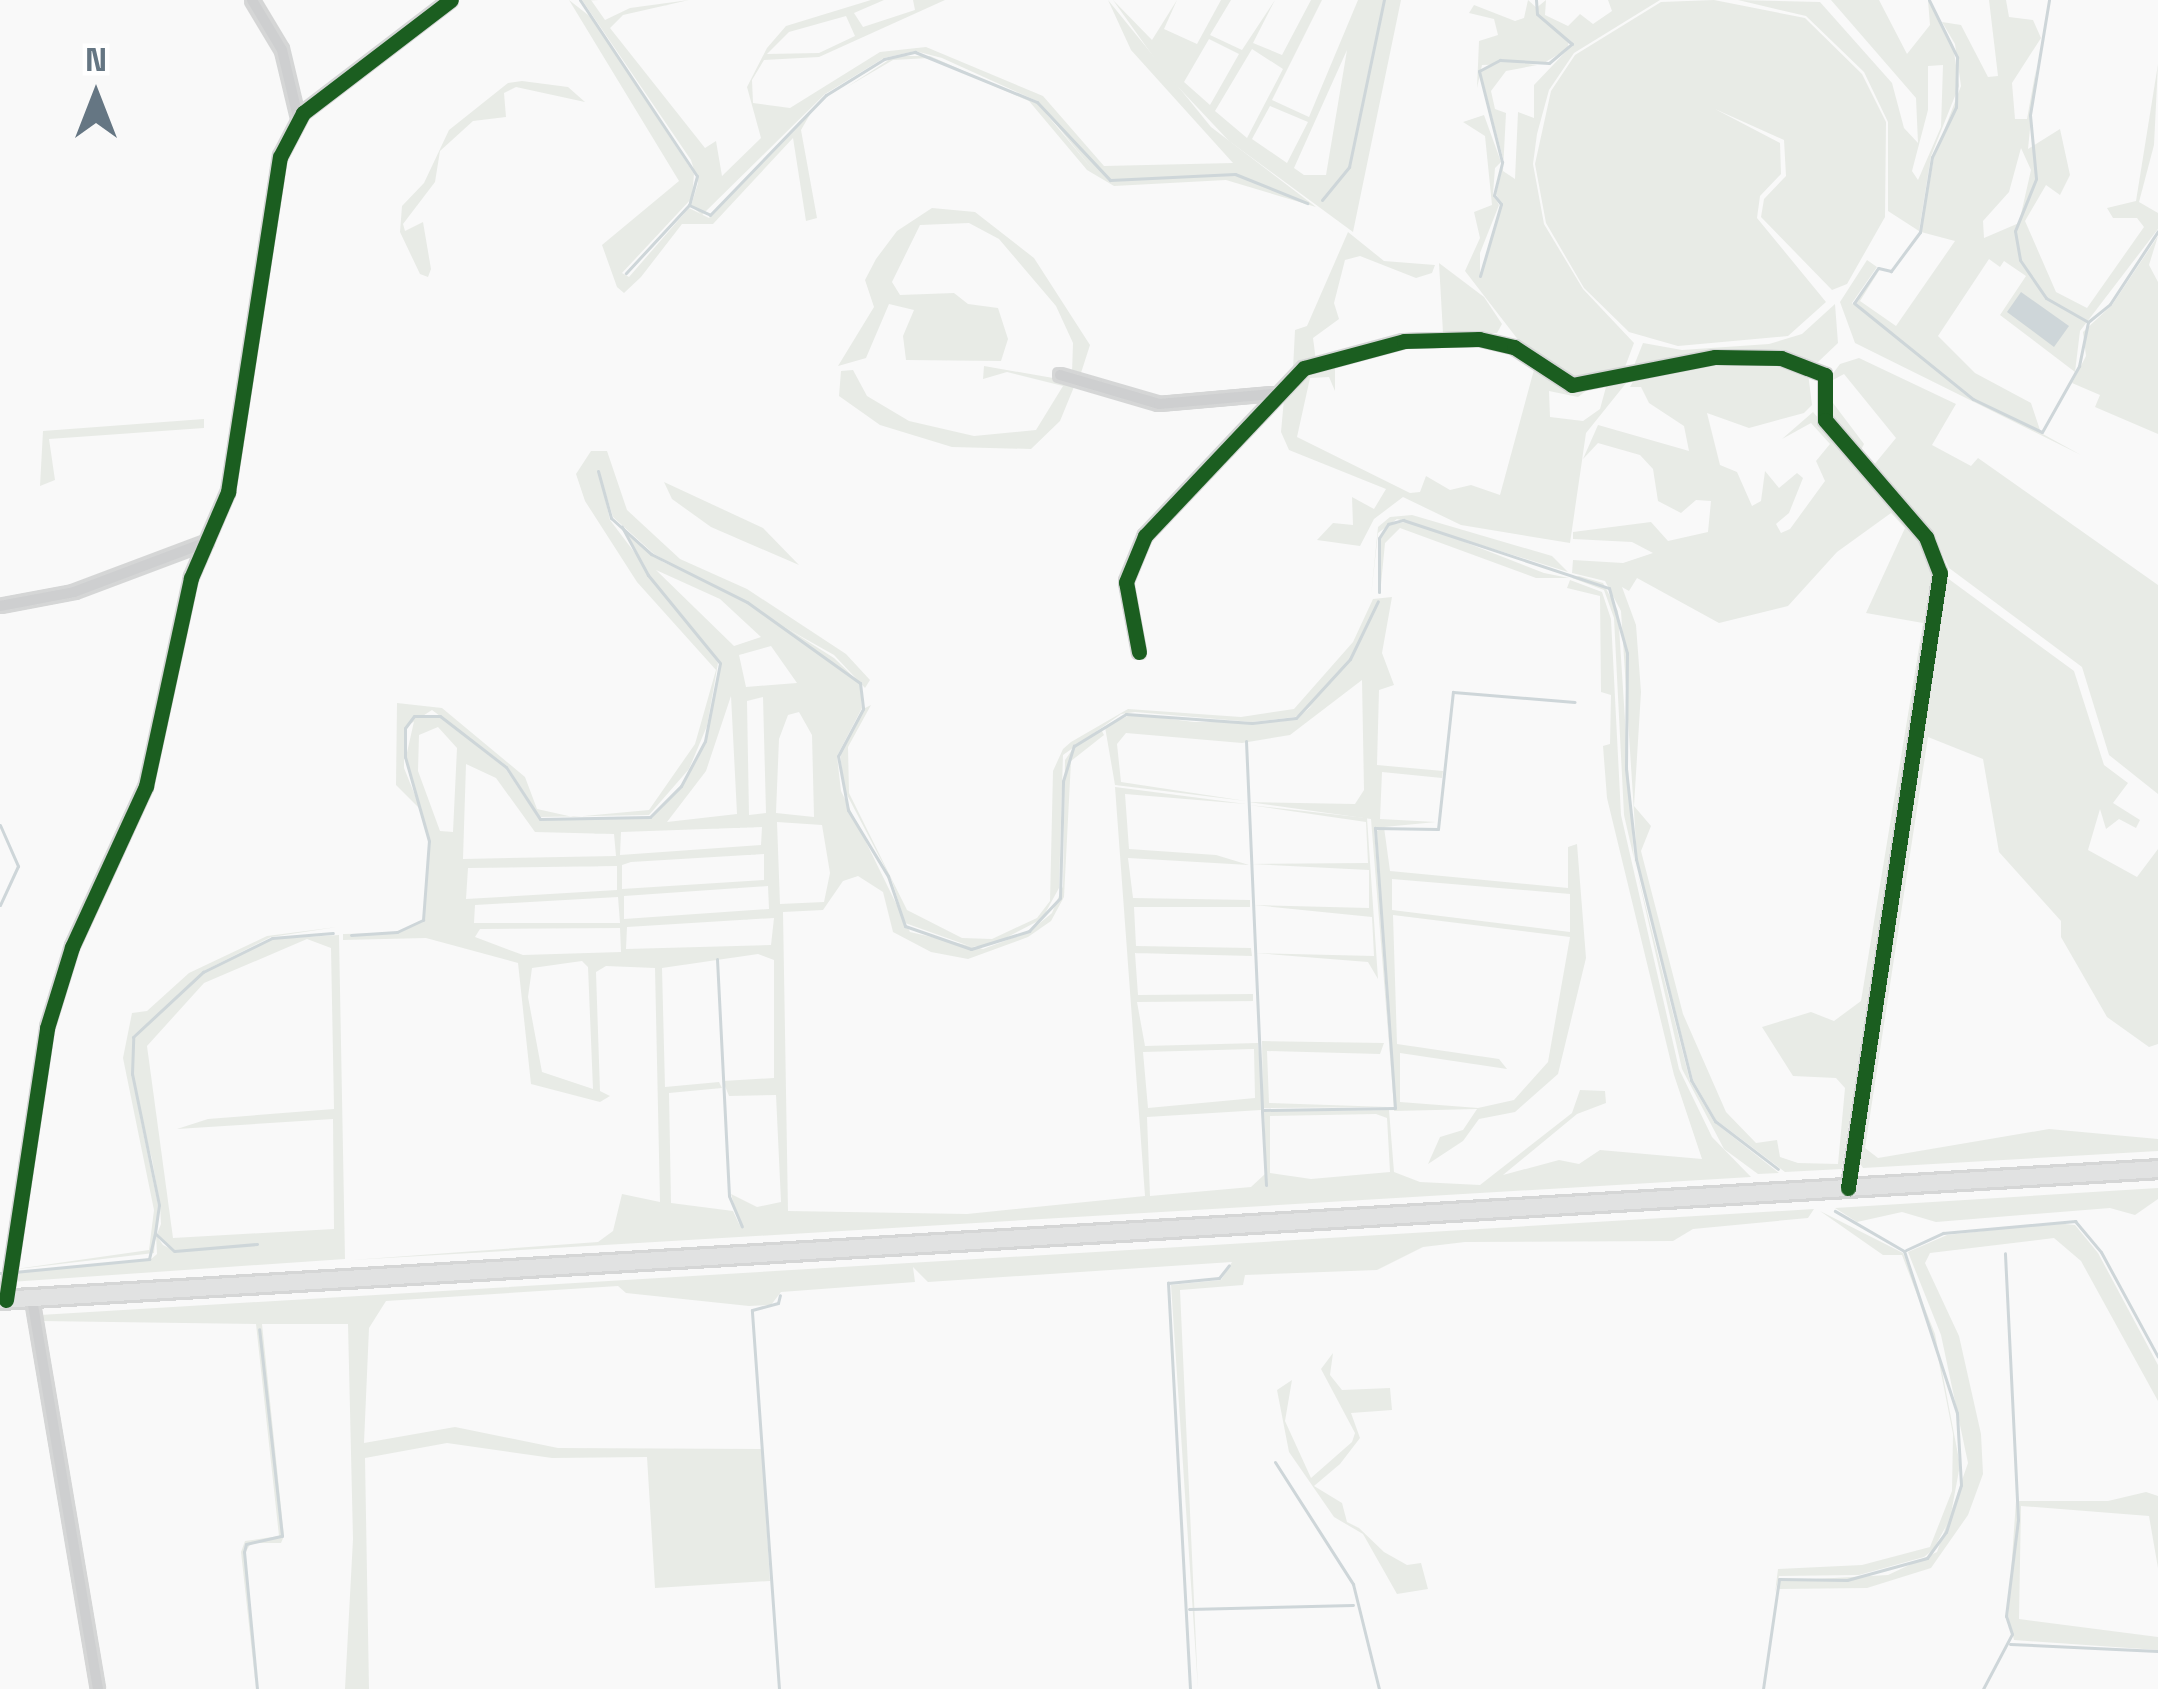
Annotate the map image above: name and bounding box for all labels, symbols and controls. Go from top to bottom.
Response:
north arrow [36,36,156,156]
text: N [85,39,107,81]

